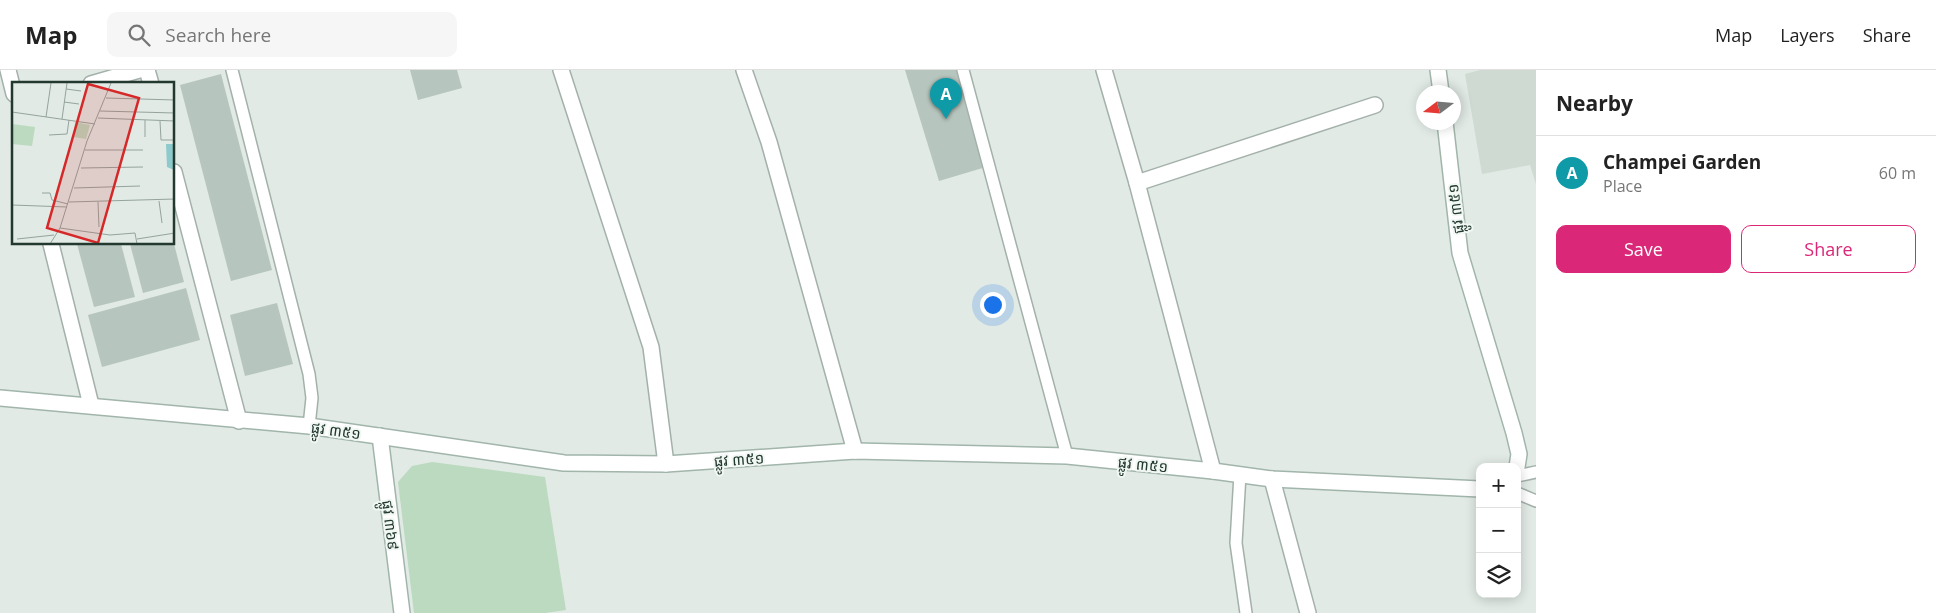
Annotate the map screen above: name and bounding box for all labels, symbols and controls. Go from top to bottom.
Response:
search box [107,12,457,57]
text: Map [25,18,77,51]
icon: search [125,21,153,49]
text: Search here [165,22,271,48]
text: Map [1715,23,1752,47]
text: Layers [1780,23,1835,47]
text: Share [1863,23,1911,47]
pin: A [930,78,962,119]
inset map [12,82,175,245]
north arrow [1416,85,1461,130]
text: Nearby [1556,89,1633,117]
text: Champei Garden [1603,149,1761,175]
text: A [1566,162,1578,184]
text: 60 m [1879,162,1916,184]
text: Place [1603,175,1642,197]
street label: ផ្លូវ ៣៥១ [1442,182,1472,235]
button: Save [1556,225,1731,273]
button: Share [1741,225,1916,273]
your location [980,292,1006,318]
street label: ផ្លូវ ៣៥១ [309,417,362,448]
street label: ផ្លូវ ៣៥១ [713,447,765,475]
street label: ផ្លូវ ៣៥១ [1116,451,1169,481]
map controls [1476,463,1521,598]
button: + [1476,463,1521,508]
street label: ផ្លូវ ៣៦៩ [374,499,404,552]
button: − [1476,508,1521,553]
button: layers [1476,553,1521,598]

